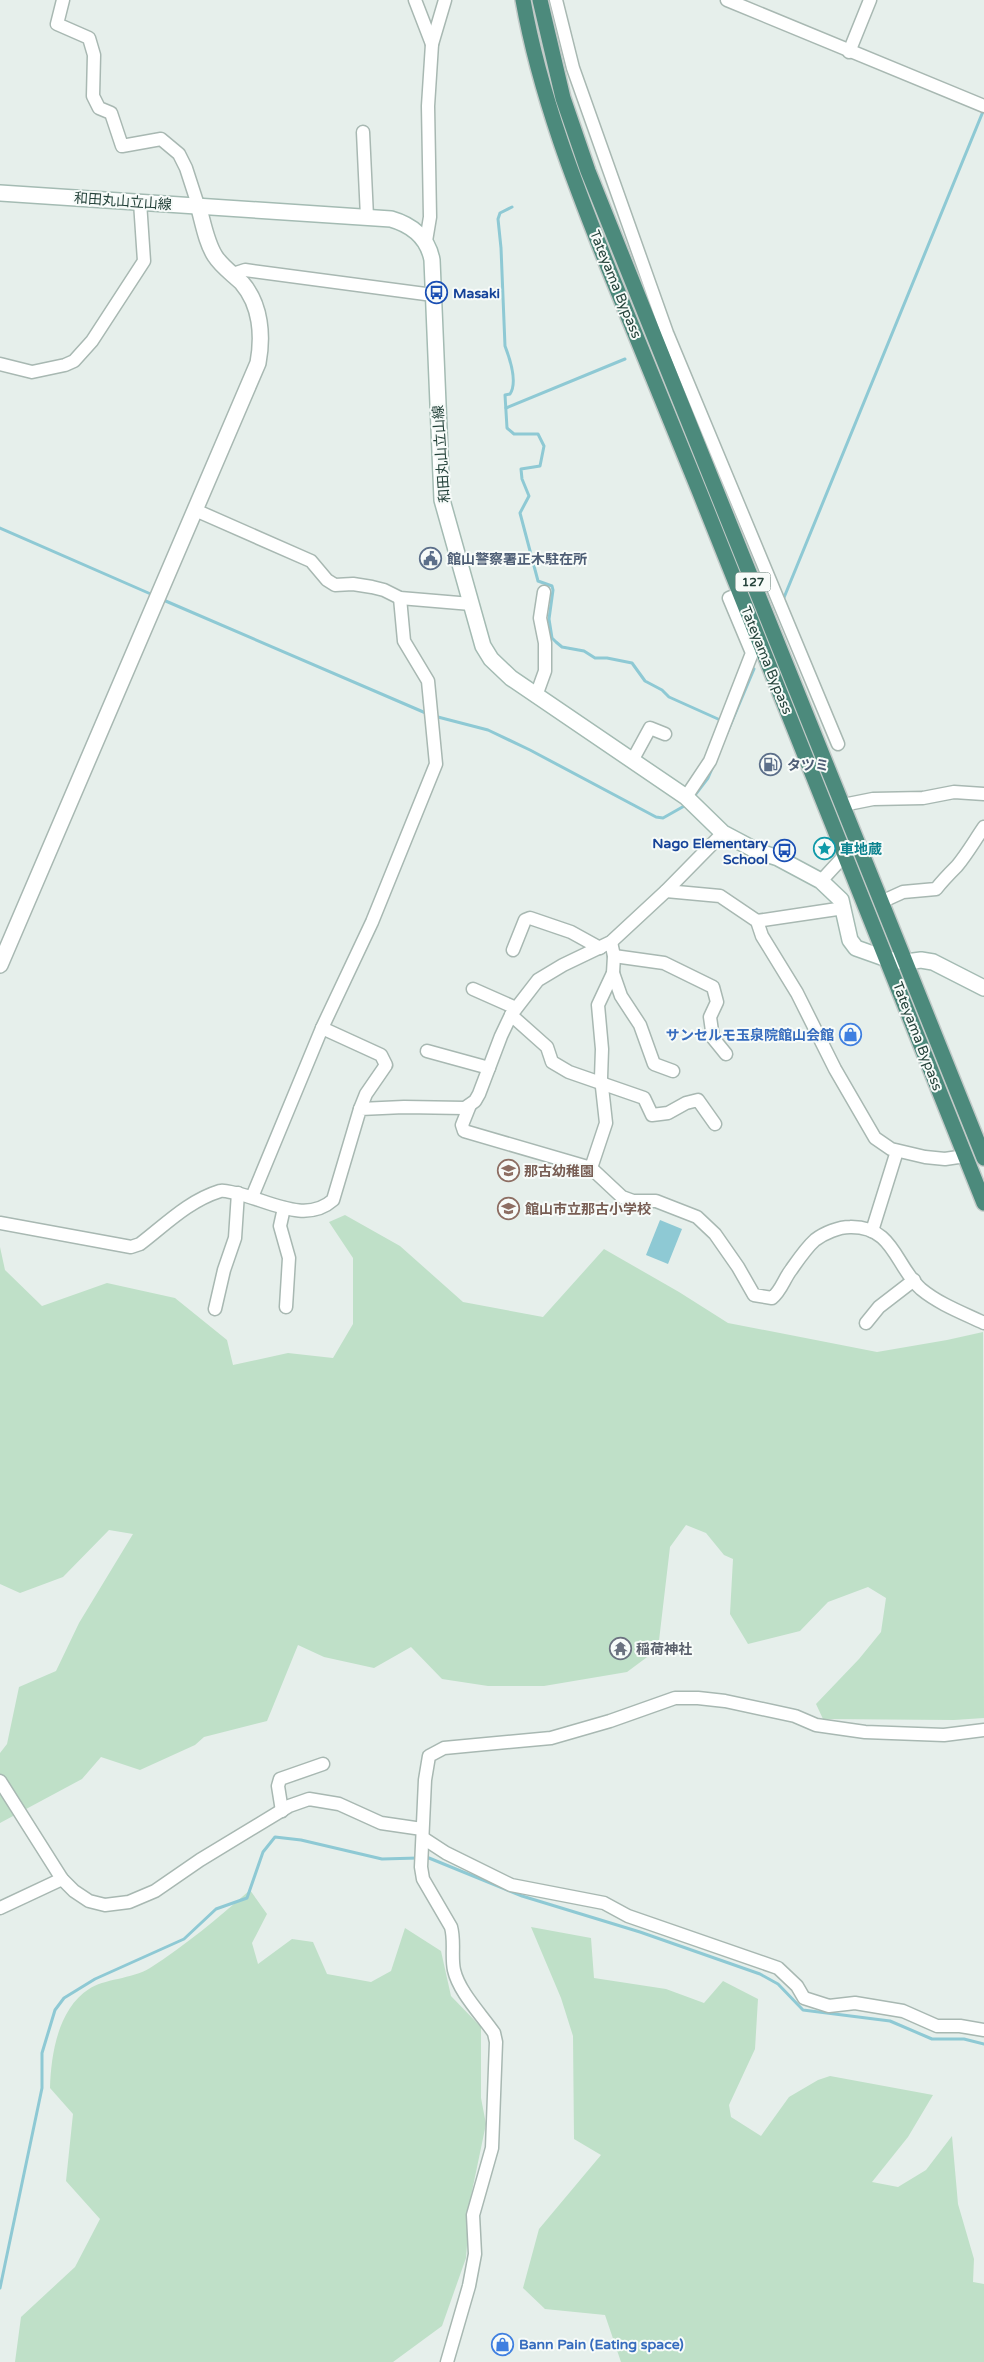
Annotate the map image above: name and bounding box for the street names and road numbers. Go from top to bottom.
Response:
street label: 和田丸山立山線 [73,190,172,213]
street label: Tateyama Bypass [586,228,645,341]
street label: 和田丸山立山線 [430,404,453,503]
road number: 127 [736,572,770,592]
street label: Tateyama Bypass [737,604,796,717]
street label: Tateyama Bypass [889,979,946,1093]

